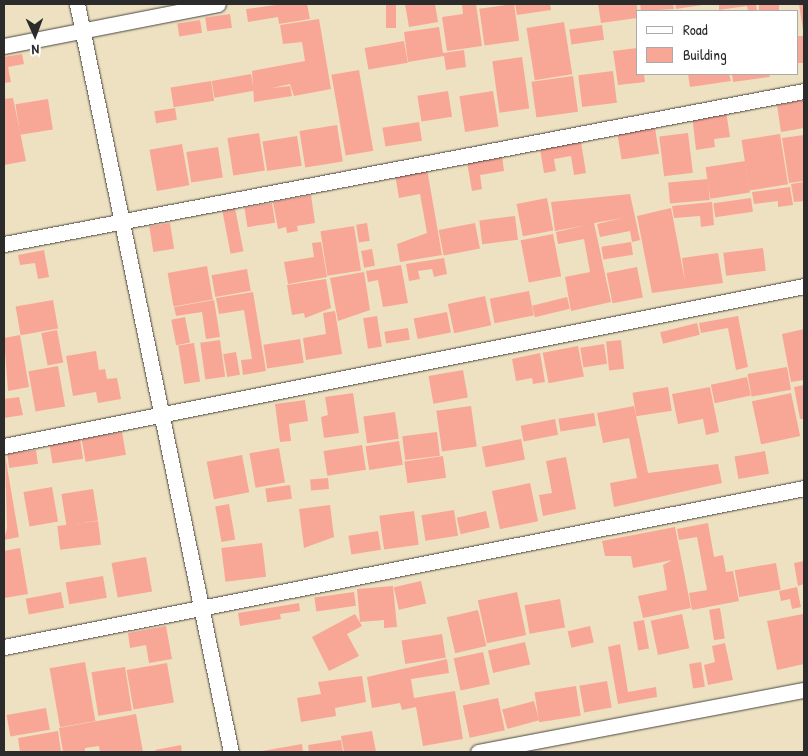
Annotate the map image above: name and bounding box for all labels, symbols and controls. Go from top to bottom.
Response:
north arrow [10,10,60,60]
legend [636,10,798,75]
text: Road [683,19,708,40]
text: N [31,41,40,60]
text: Building [683,44,727,65]

